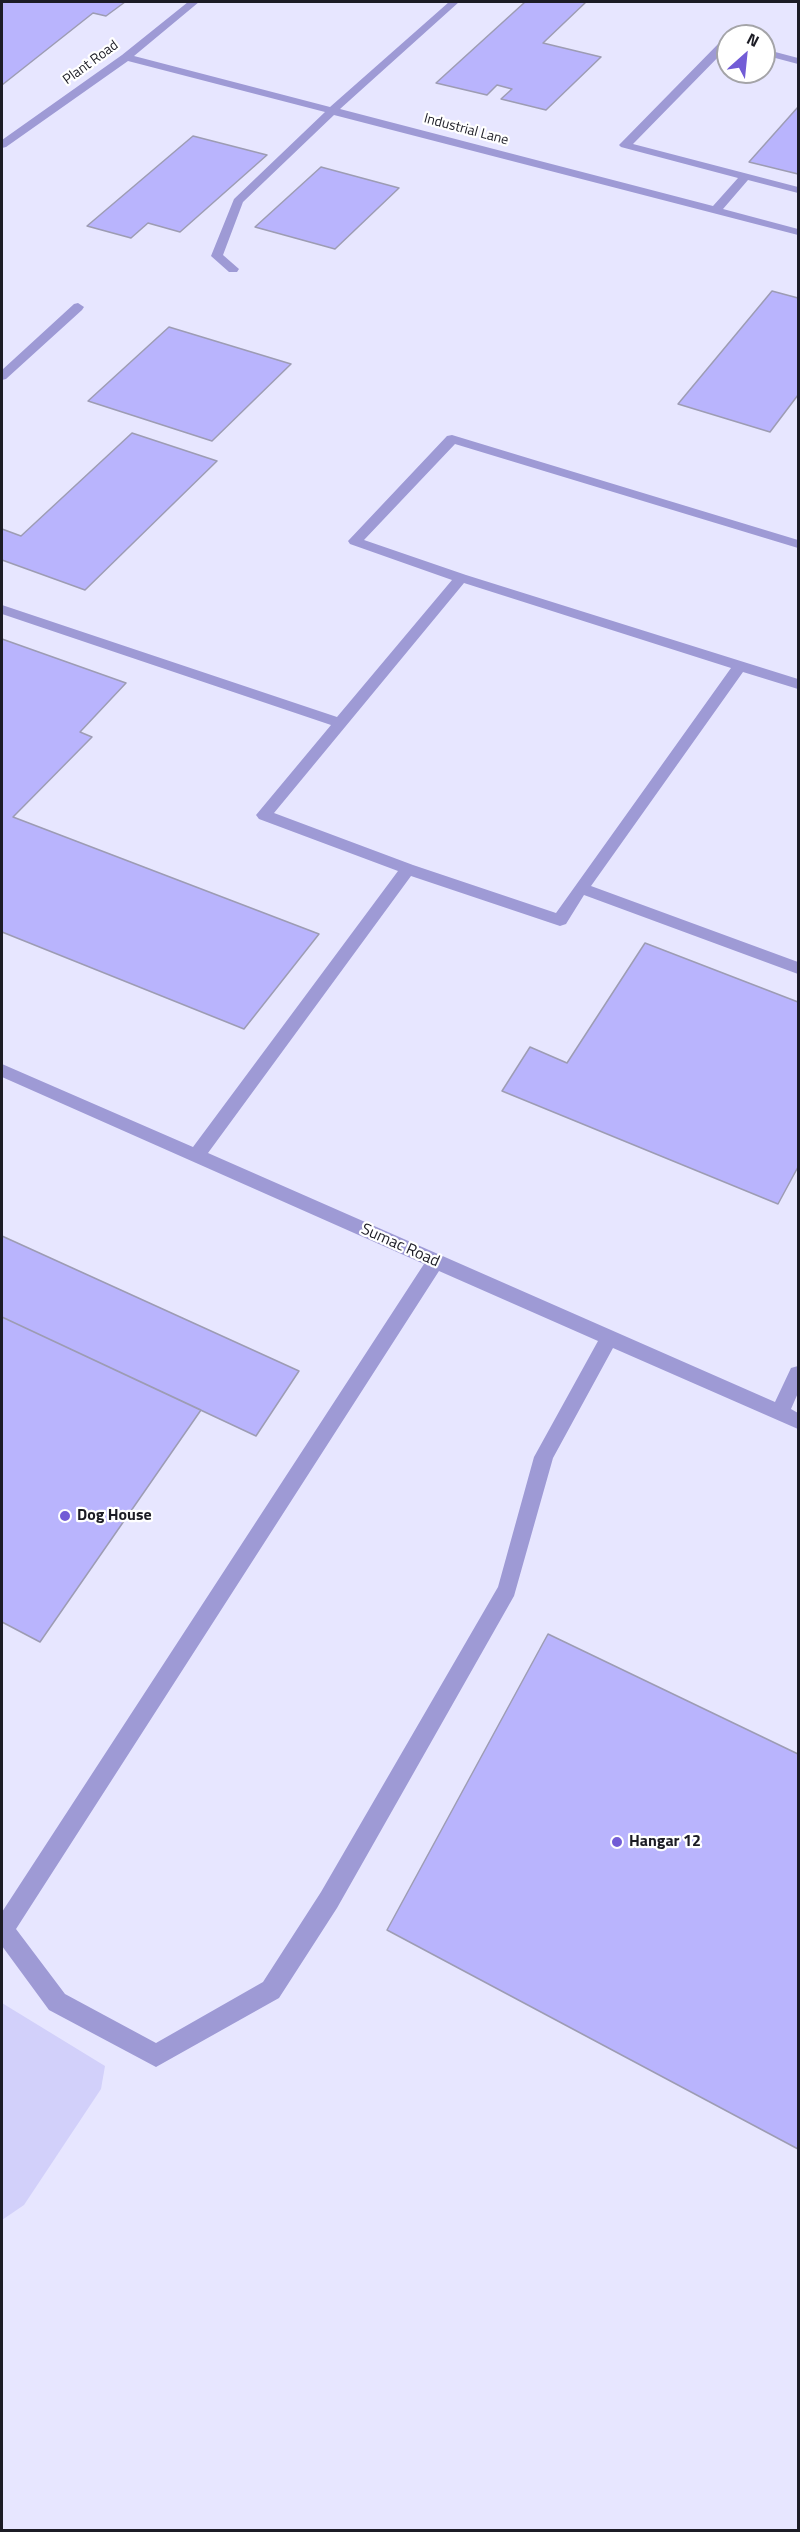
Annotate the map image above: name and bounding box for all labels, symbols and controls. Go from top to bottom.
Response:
north arrow [716,24,776,84]
text: N [743,27,764,53]
street label: Plant Road [60,37,122,89]
street label: Industrial Lane [422,111,510,149]
street label: Sumac Road [358,1220,442,1272]
place label: Dog House [77,1506,152,1526]
marker: Dog House [58,1509,72,1523]
place label: Hangar 12 [629,1832,701,1852]
marker: Hangar 12 [610,1835,624,1849]

